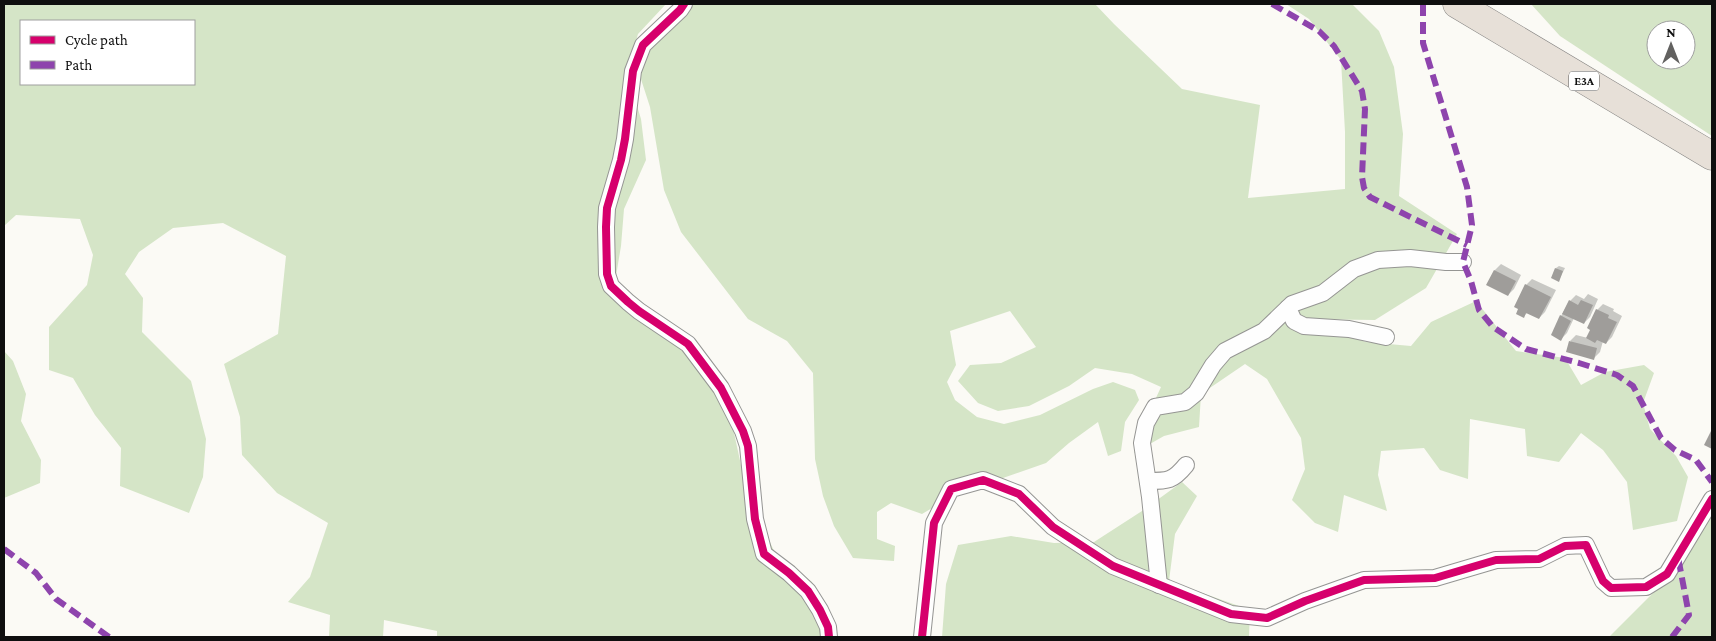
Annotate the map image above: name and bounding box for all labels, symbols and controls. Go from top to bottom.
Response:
legend [20,20,195,85]
north arrow [1646,20,1696,70]
text: N [1666,24,1676,40]
text: Cycle path [65,32,128,49]
text: Path [65,57,92,73]
road number: E3A [1569,72,1599,90]

